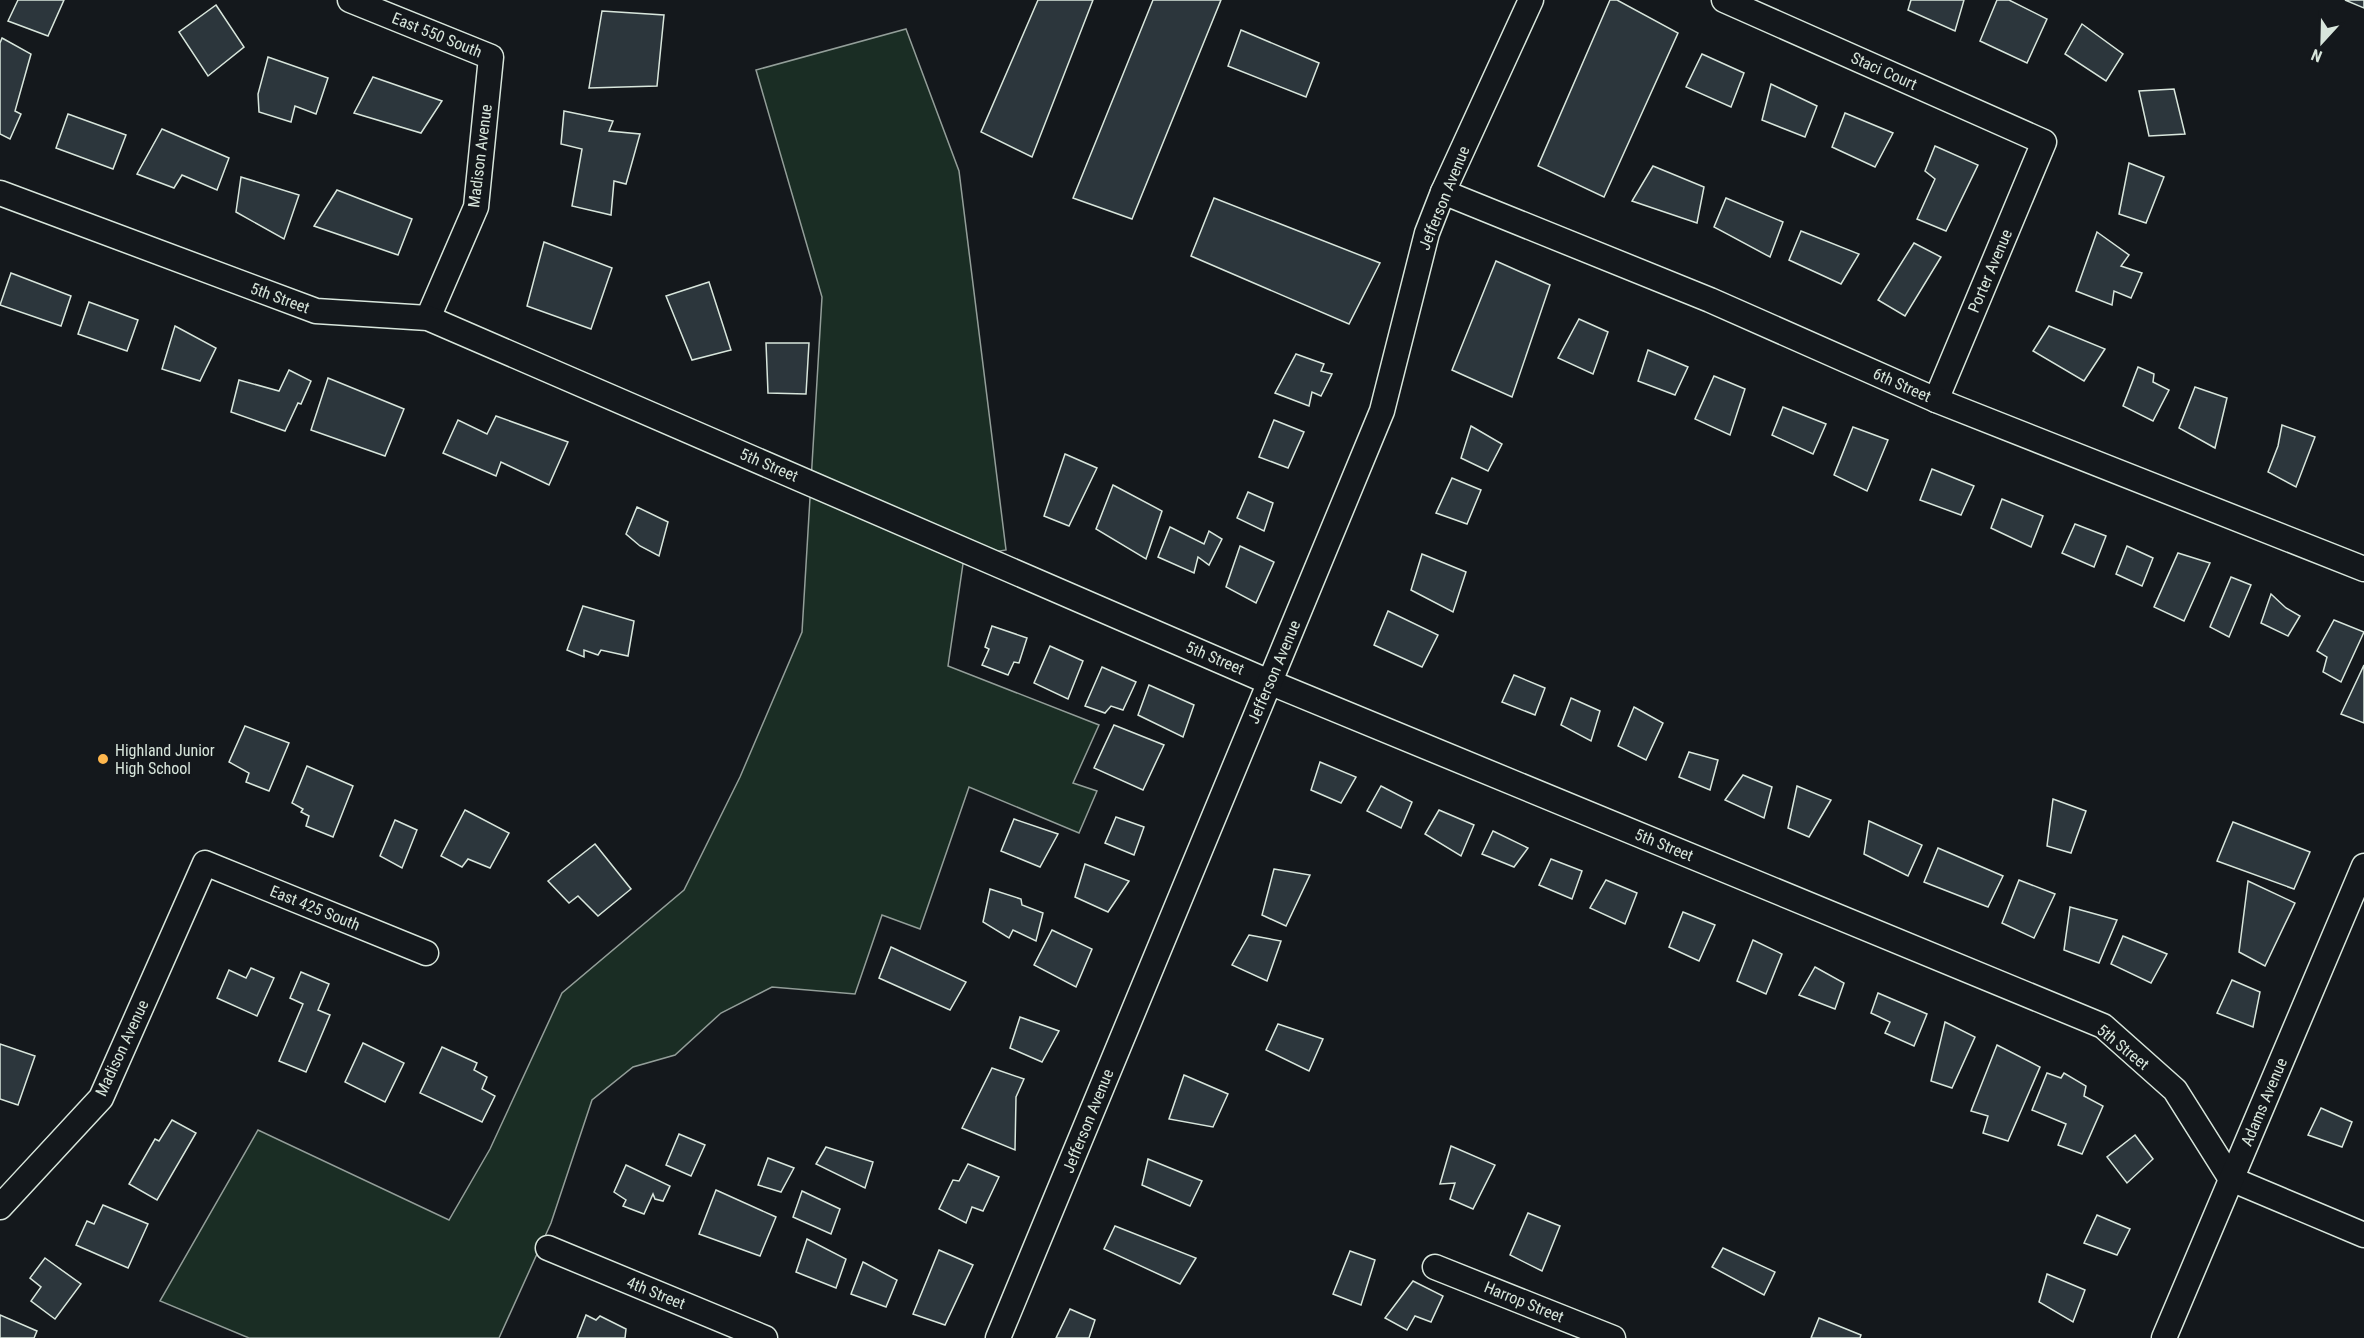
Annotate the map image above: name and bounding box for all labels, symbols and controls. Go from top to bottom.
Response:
street label: East 550 South [389,8,485,62]
north arrow [2292,12,2352,72]
text: N [2308,45,2325,66]
street label: Staci Court [1848,48,1920,94]
street label: Madison Avenue [464,103,496,209]
street label: Jefferson Avenue [1415,143,1473,253]
street label: Porter Avenue [1964,226,2016,316]
street label: 5th Street [248,279,312,318]
street label: 6th Street [1870,364,1934,406]
street label: 5th Street [737,444,801,486]
street label: Jefferson Avenue [1244,617,1304,727]
street label: 5th Street [1183,637,1247,679]
place label: Highland Junior High School [115,741,215,778]
marker: Highland Junior High School [96,752,110,766]
street label: 5th Street [1632,825,1696,865]
street label: East 425 South [267,881,363,935]
street label: Madison Avenue [91,997,153,1099]
street label: 5th Street [2093,1020,2153,1074]
street label: Adams Avenue [2237,1055,2291,1149]
street label: Jefferson Avenue [1059,1066,1117,1176]
street label: 4th Street [624,1273,688,1313]
street label: Harrop Street [1481,1277,1567,1327]

